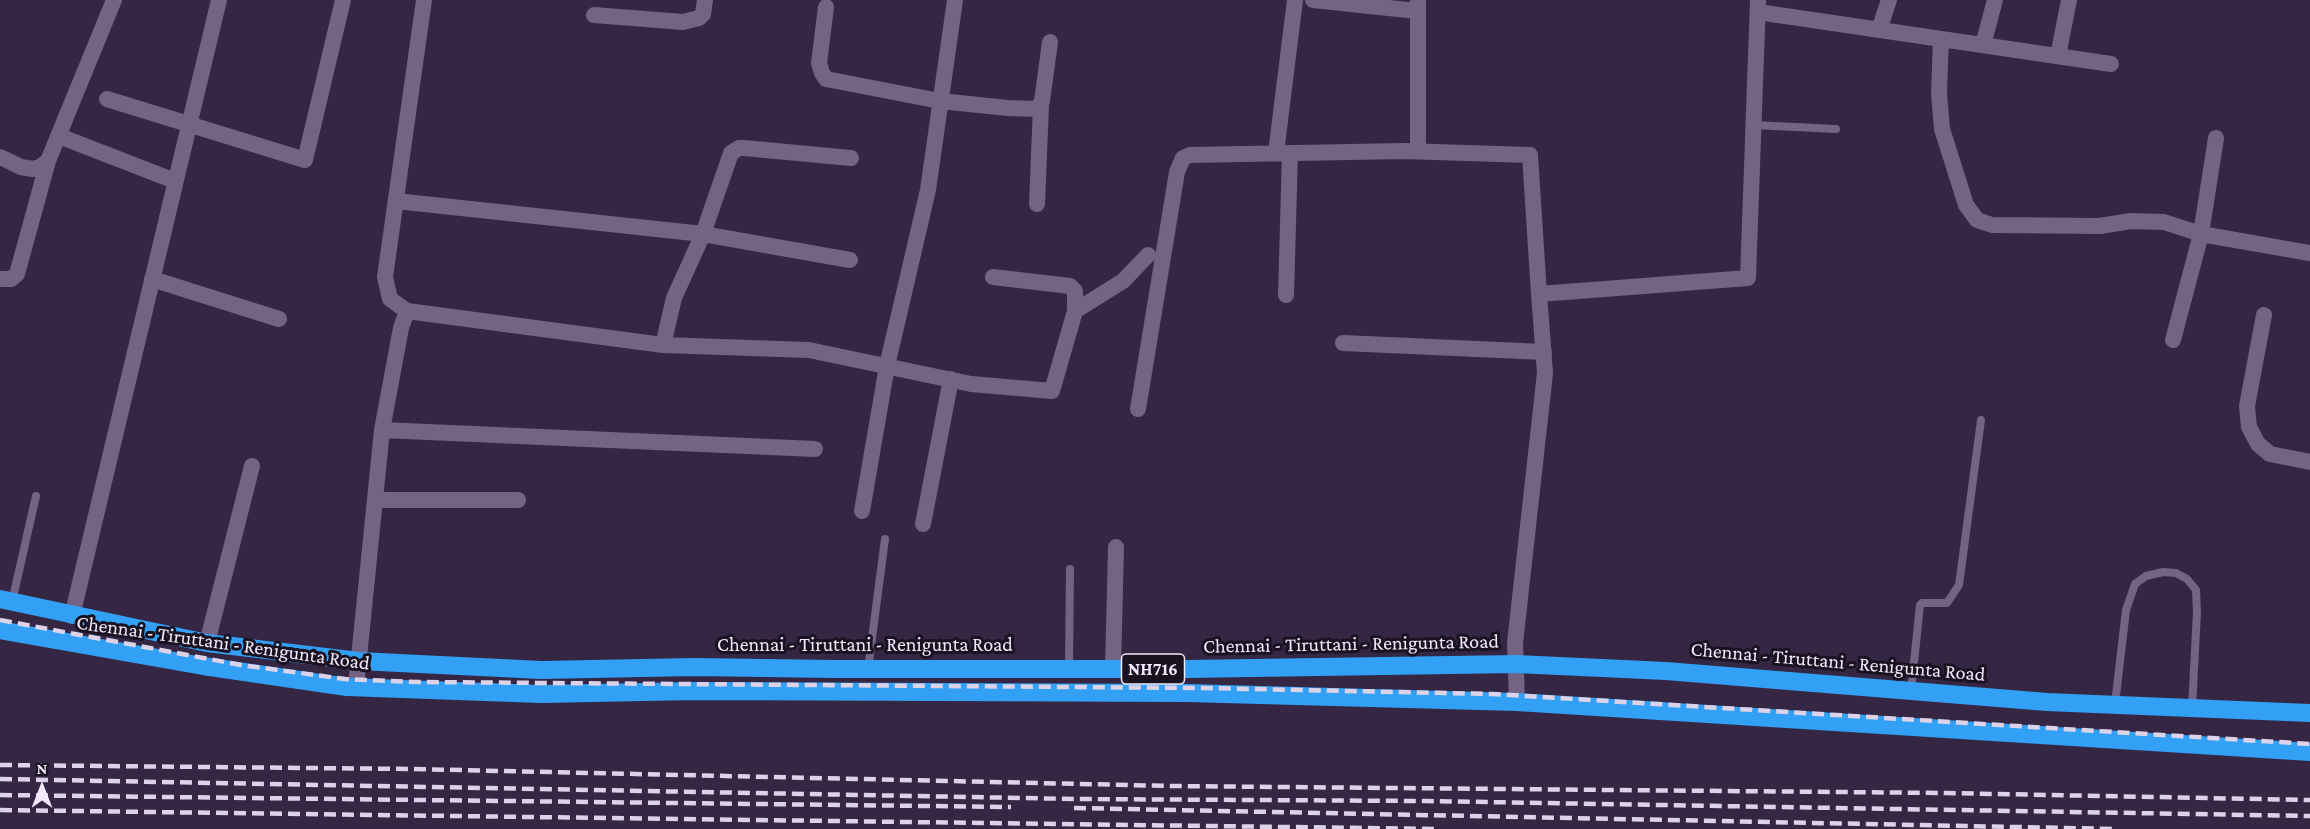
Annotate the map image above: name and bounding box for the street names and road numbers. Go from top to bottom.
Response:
street label: Chennai - Tiruttani - Renigunta Road [75,611,371,675]
street label: Chennai - Tiruttani - Renigunta Road [1203,629,1499,659]
street label: Chennai - Tiruttani - Renigunta Road [717,633,1013,657]
street label: Chennai - Tiruttani - Renigunta Road [1690,637,1986,687]
road number: NH716 [1122,654,1184,684]

